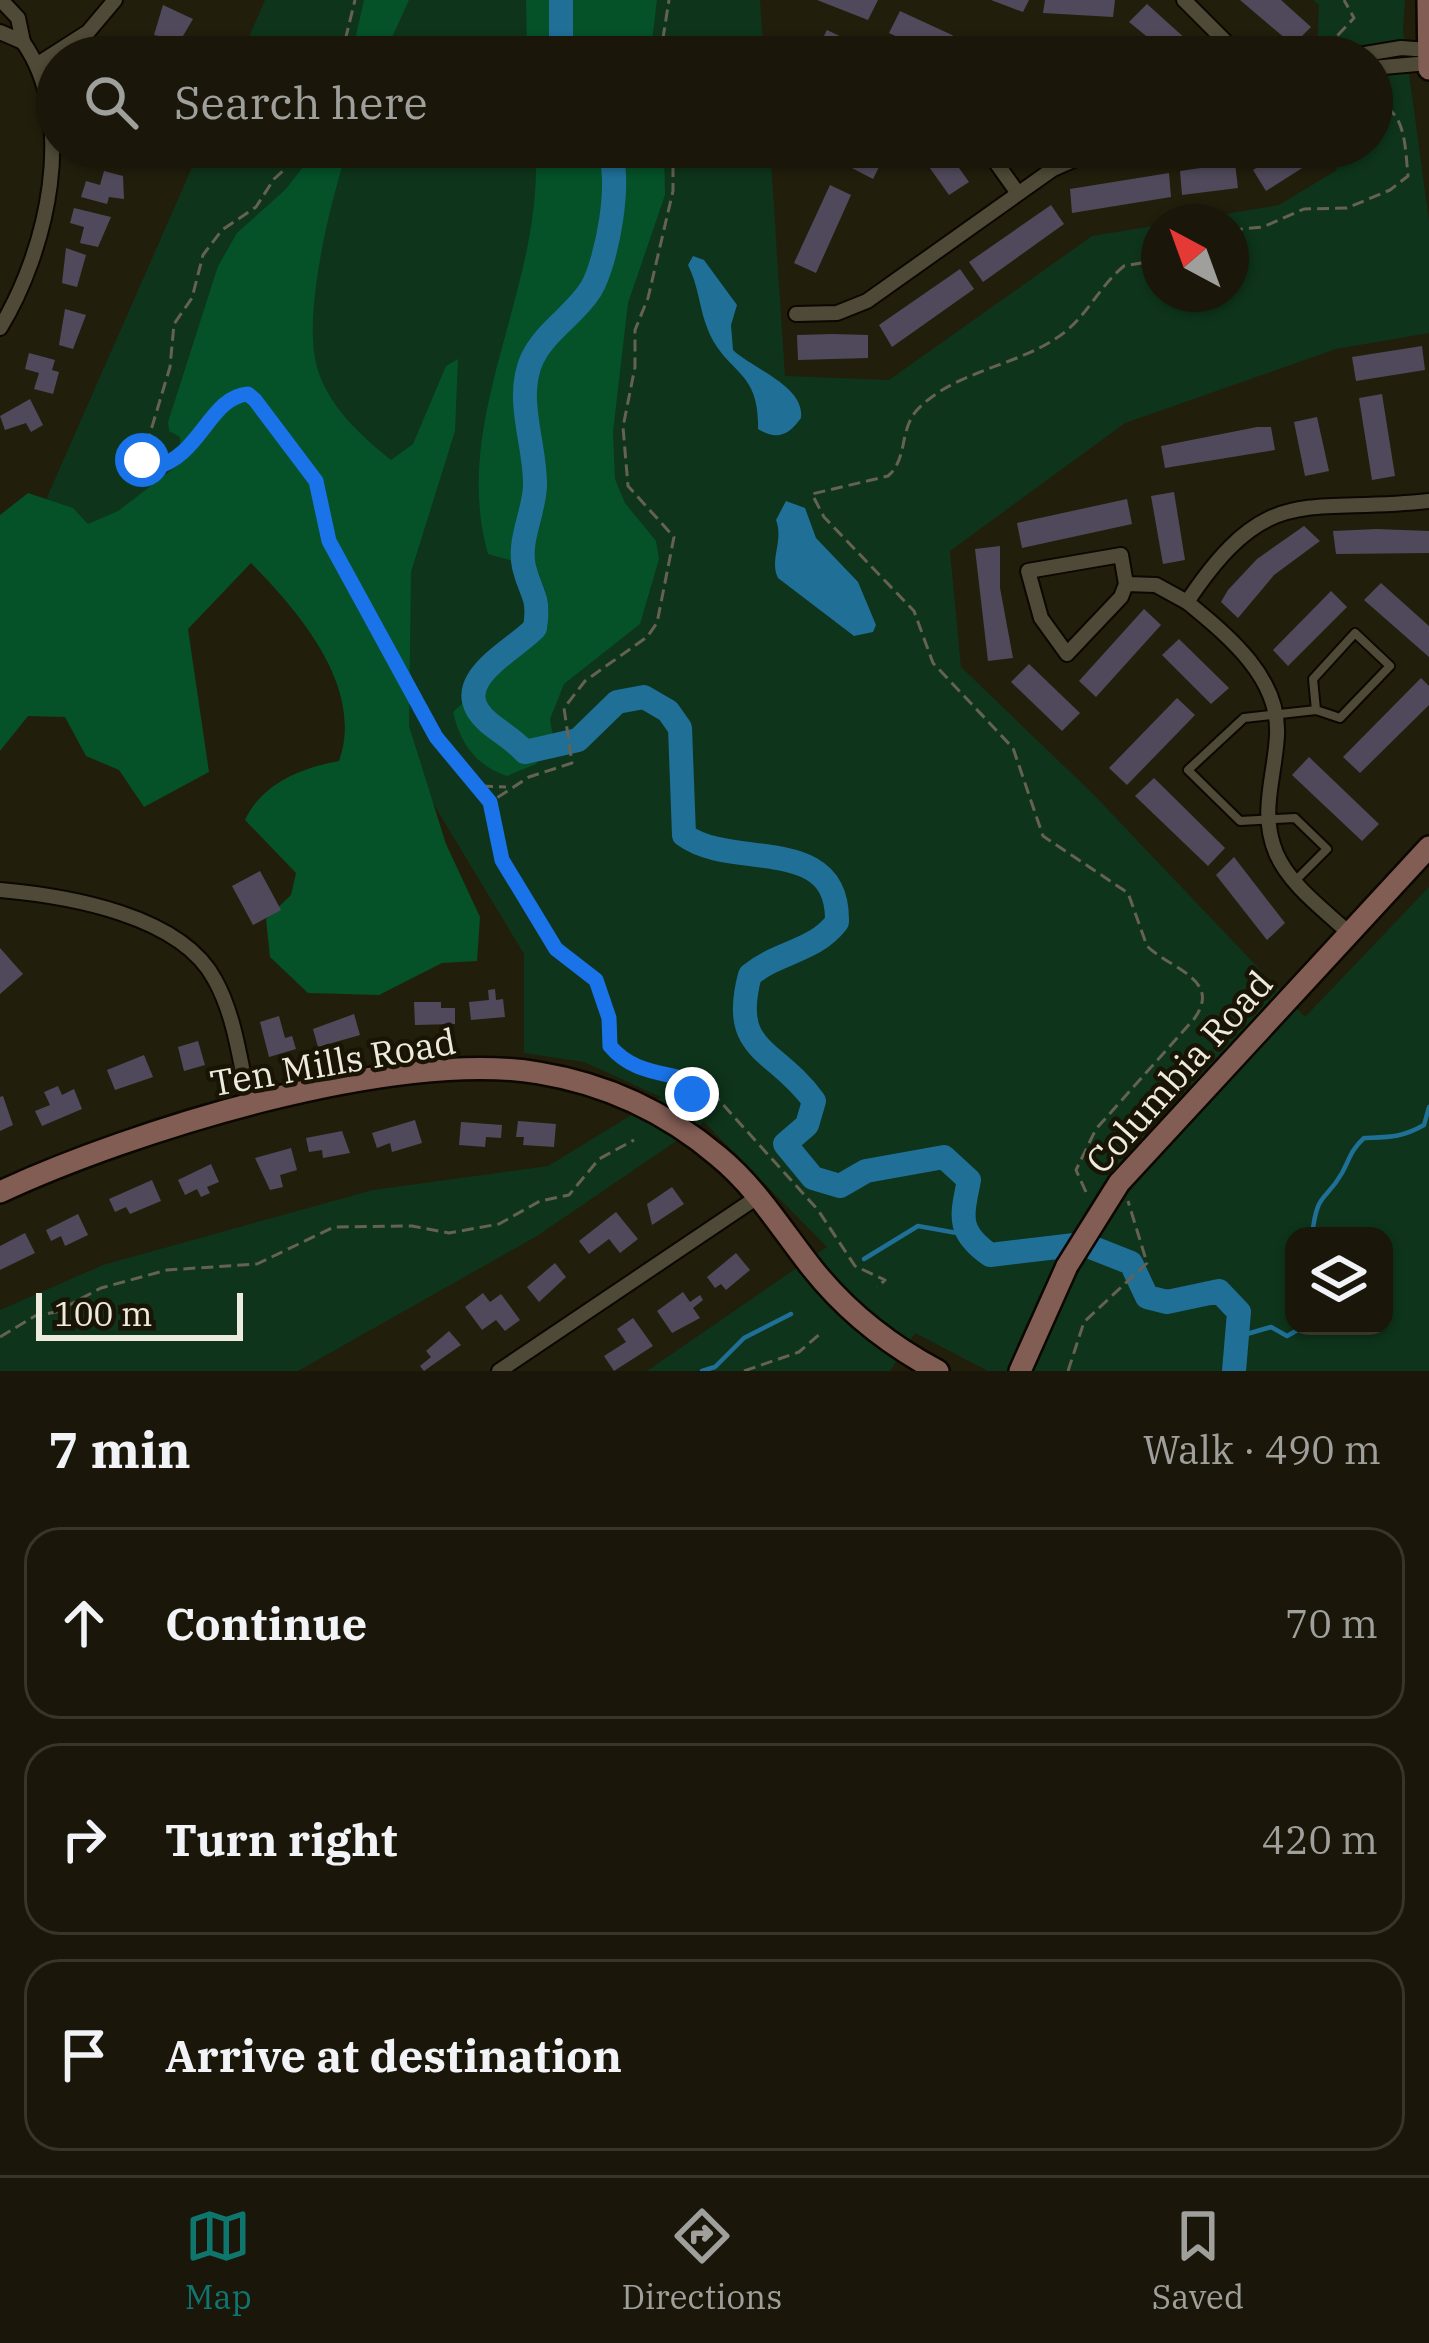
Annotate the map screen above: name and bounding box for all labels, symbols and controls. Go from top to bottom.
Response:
search box [36,36,1393,168]
icon: search [78,69,144,135]
text: Search here [174,73,428,131]
north arrow [1141,204,1249,312]
route start [115,433,169,487]
street label: Columbia Road [1075,960,1282,1183]
street label: Ten Mills Road [206,1017,459,1106]
route end [665,1067,719,1121]
map controls [1285,1227,1393,1335]
button: layers [1285,1227,1393,1335]
scale bar [36,1287,243,1340]
text: 100 m [54,1292,153,1335]
text: 7 min [48,1416,191,1482]
text: Walk · 490 m [1143,1424,1381,1475]
icon: ahead [51,1590,117,1656]
text: Continue [165,1594,367,1652]
text: 70 m [1285,1598,1378,1649]
icon: right [51,1806,117,1872]
text: Turn right [165,1810,397,1868]
text: 420 m [1262,1814,1378,1865]
icon: arrive [51,2022,117,2088]
text: Arrive at destination [165,2026,622,2084]
tab: Map [185,2203,252,2318]
tab: Directions [621,2203,782,2318]
tab: Saved [1152,2203,1244,2318]

